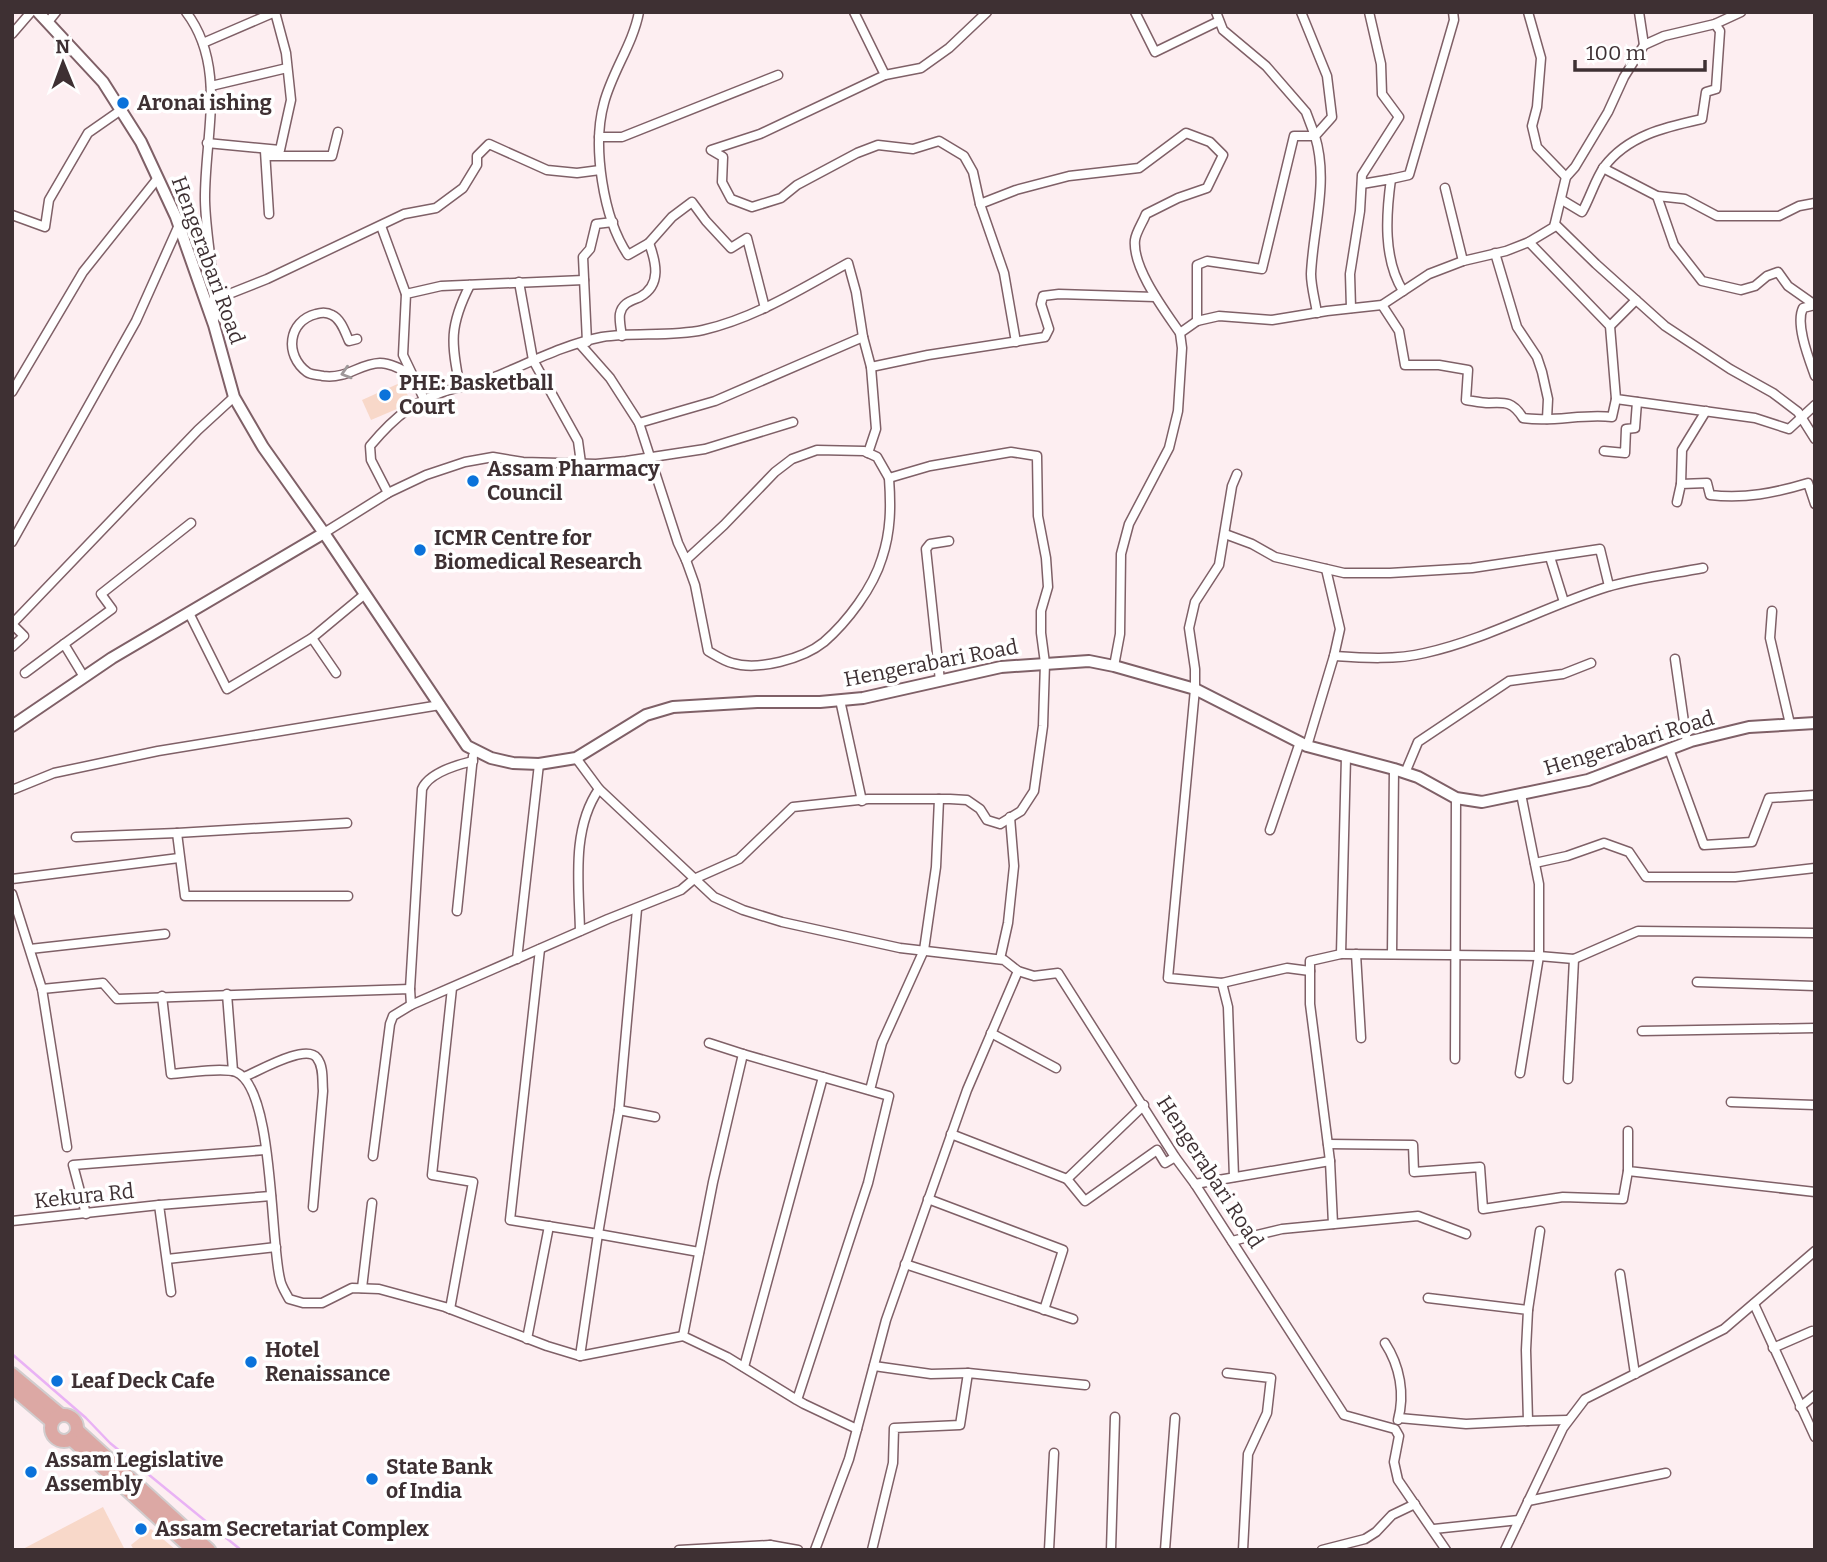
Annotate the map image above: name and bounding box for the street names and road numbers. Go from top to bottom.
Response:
street label: Hengerabari Road [166,173,250,347]
street label: Hengerabari Road [842,633,1020,693]
street label: Hengerabari Road [1541,705,1717,781]
street label: Hengerabari Road [1151,1091,1269,1253]
street label: Kekura Rd [33,1178,135,1214]

